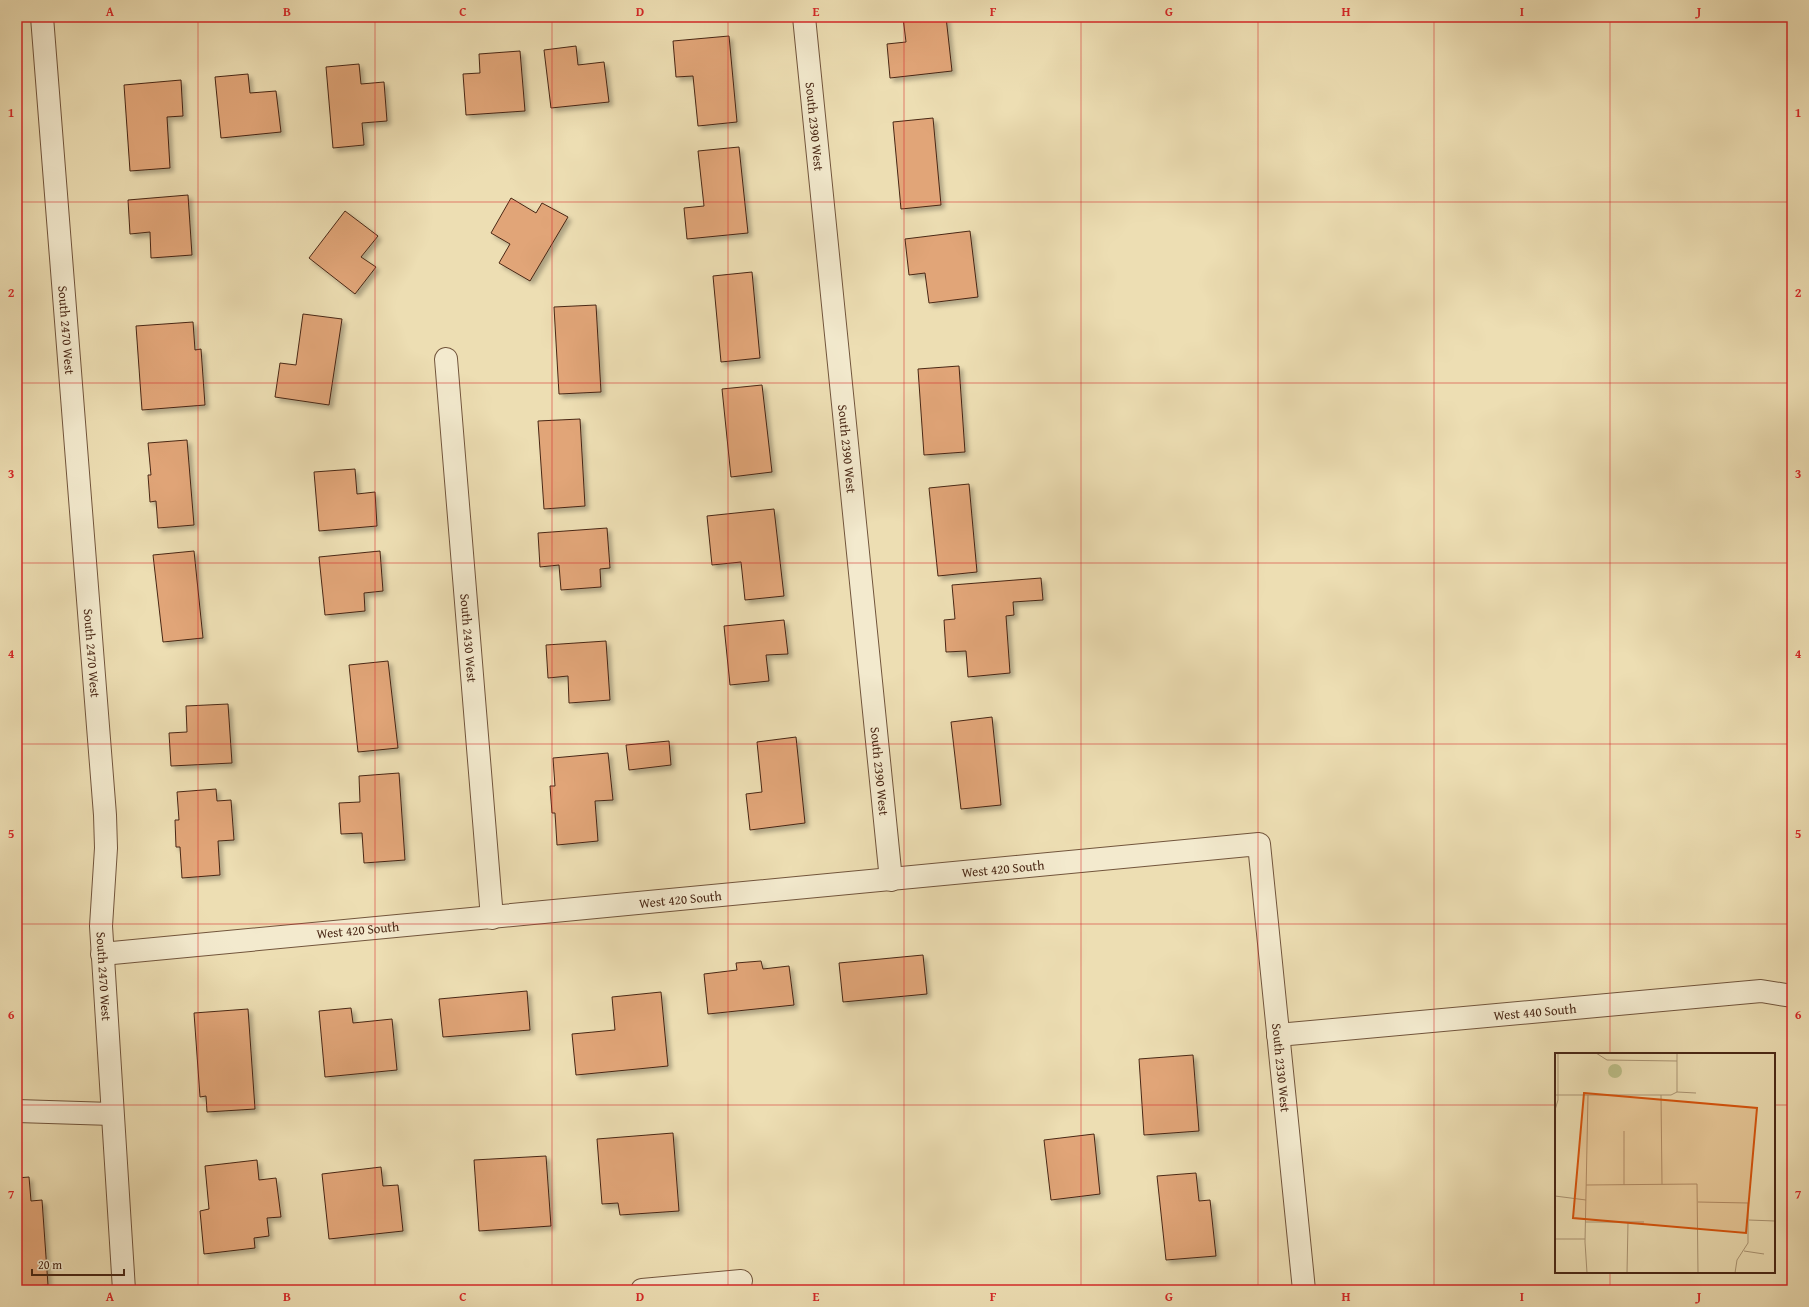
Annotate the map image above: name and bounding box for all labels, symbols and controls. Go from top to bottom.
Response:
text: A [106,2,115,21]
text: B [283,2,291,21]
text: C [459,2,467,21]
text: D [636,2,644,21]
text: E [813,2,820,21]
text: F [990,2,997,21]
text: G [1165,2,1173,21]
text: H [1341,2,1351,21]
text: I [1520,2,1524,21]
text: J [1695,2,1702,21]
street label: South 2390 West [801,81,829,172]
text: 1 [8,103,14,122]
text: 1 [1795,103,1801,122]
text: 2 [8,283,15,302]
text: 2 [1795,283,1802,302]
street label: South 2470 West [53,285,79,376]
street label: South 2390 West [833,404,861,495]
text: 3 [8,464,14,483]
text: 3 [1795,464,1801,483]
street label: South 2430 West [455,593,482,684]
street label: South 2470 West [79,608,105,699]
text: 4 [8,644,15,663]
text: 4 [1795,644,1802,663]
street label: South 2390 West [866,726,893,817]
text: 5 [8,824,15,843]
text: 5 [1795,824,1802,843]
street label: West 420 South [961,855,1046,882]
street label: West 420 South [638,886,723,913]
street label: West 420 South [316,917,401,944]
street label: South 2470 West [91,931,116,1022]
street label: West 440 South [1493,999,1578,1025]
text: 6 [8,1005,15,1024]
text: 6 [1795,1005,1802,1024]
street label: South 2330 West [1267,1022,1295,1113]
inset map [1555,1053,1775,1273]
text: 7 [8,1185,15,1204]
text: 7 [1795,1185,1802,1204]
scale bar [32,1251,124,1277]
text: 20 m [38,1256,62,1273]
text: A [106,1287,115,1306]
text: B [283,1287,291,1306]
text: C [459,1287,467,1306]
text: D [636,1287,644,1306]
text: E [813,1287,820,1306]
text: F [990,1287,997,1306]
text: G [1165,1287,1173,1306]
text: H [1341,1287,1351,1306]
text: I [1520,1287,1524,1306]
text: J [1695,1287,1702,1306]

